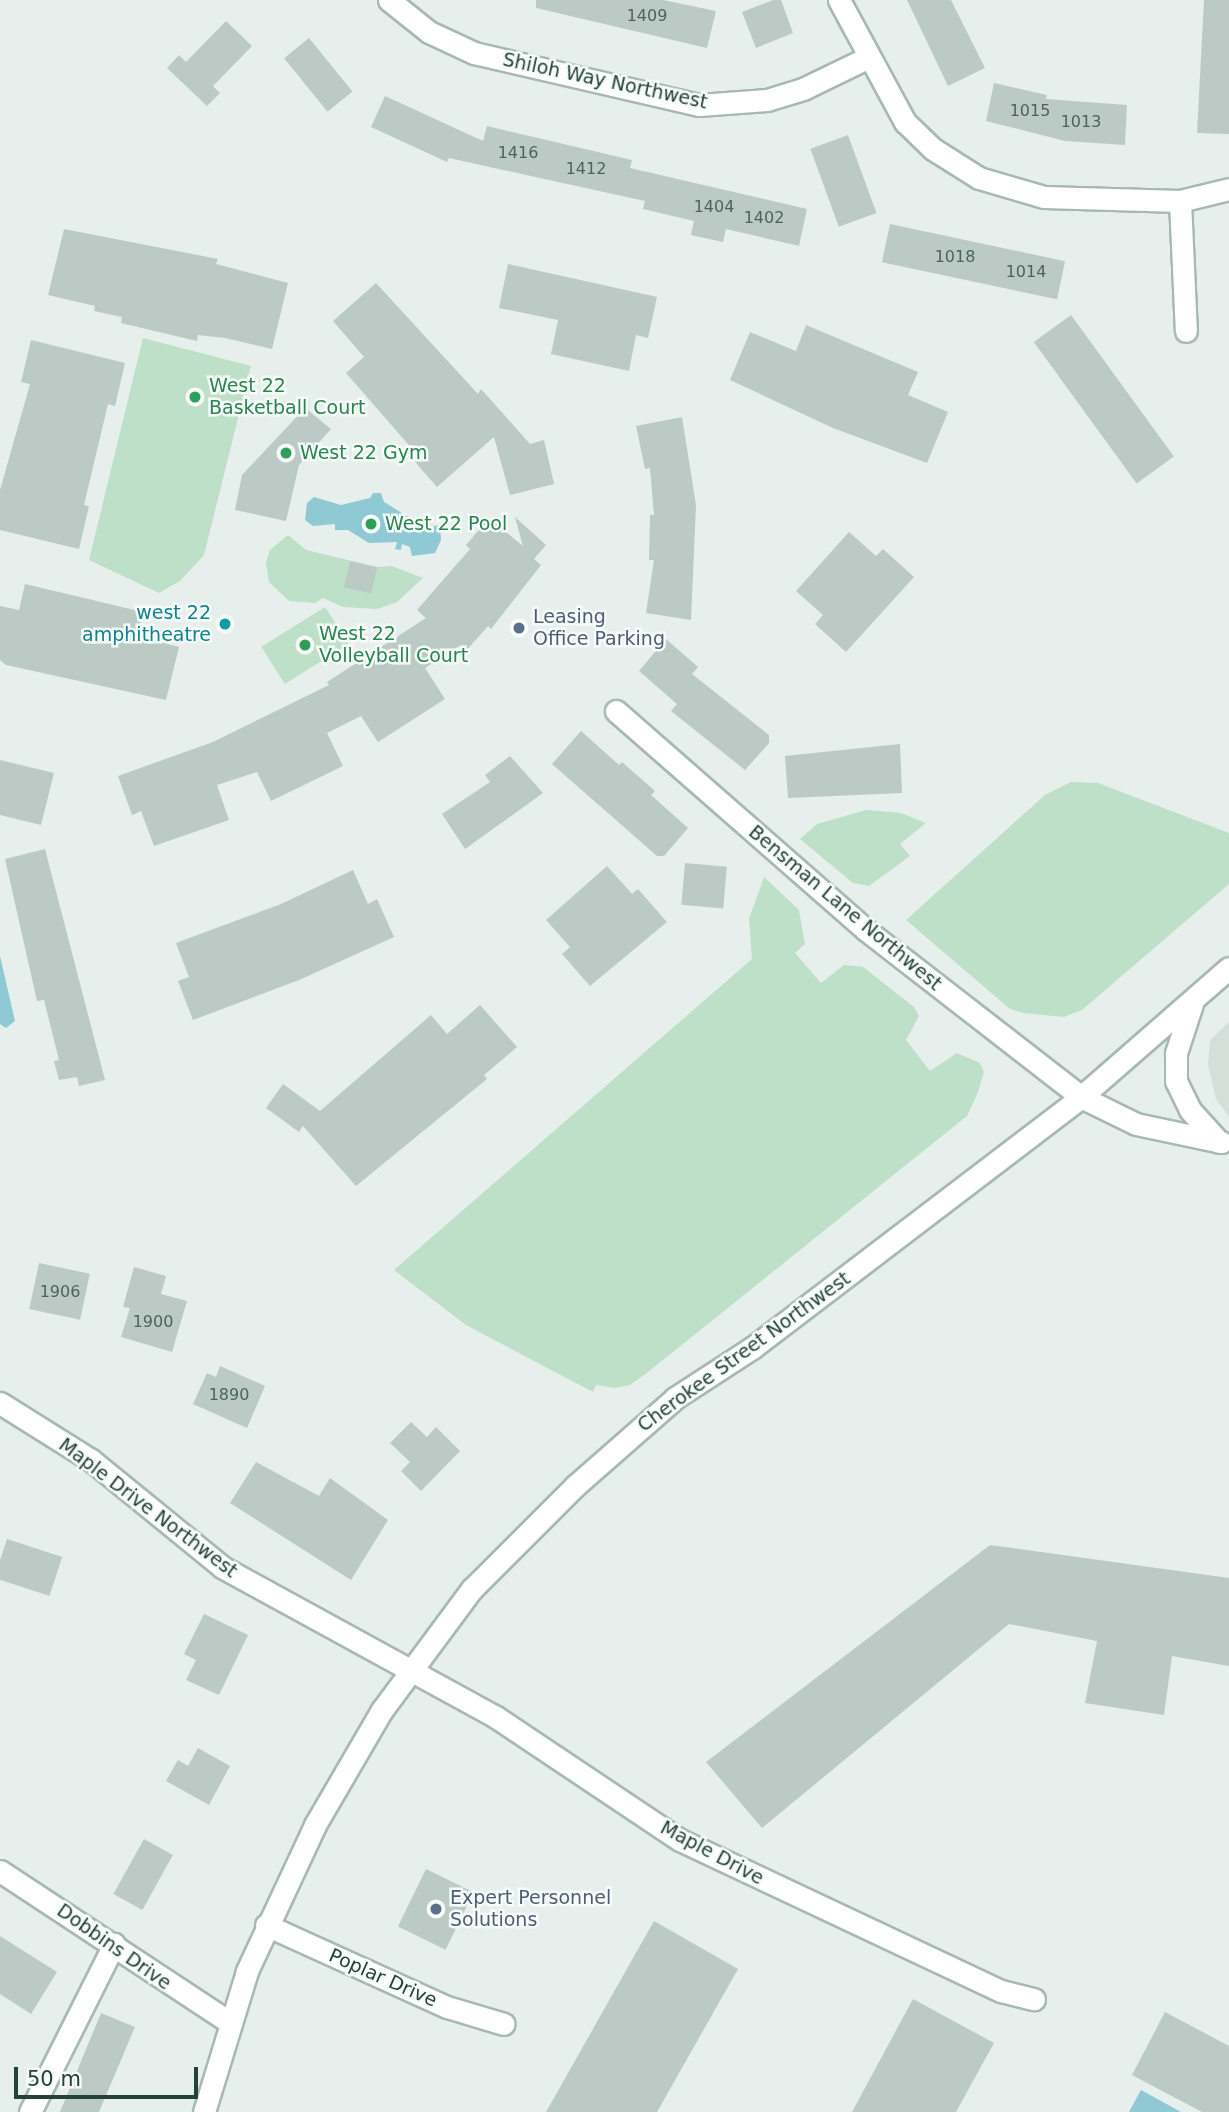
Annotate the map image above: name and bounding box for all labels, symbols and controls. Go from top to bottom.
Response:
house number: 1409 [627,6,667,26]
street label: Shiloh Way Northwest [501,48,709,114]
house number: 1015 [1010,101,1050,121]
house number: 1013 [1061,112,1101,132]
house number: 1416 [498,143,538,163]
house number: 1412 [566,159,606,179]
house number: 1404 [694,197,734,217]
house number: 1402 [744,208,784,228]
house number: 1018 [935,247,975,267]
house number: 1014 [1006,262,1046,282]
place label: West 22 Basketball Court [209,375,366,419]
marker: West 22 Basketball Court [187,389,203,405]
place label: West 22 Gym [300,442,427,464]
marker: West 22 Gym [278,445,294,461]
place label: West 22 Pool [385,513,507,535]
marker: West 22 Pool [363,516,379,532]
place label: west 22 amphitheatre [82,602,211,646]
place label: Leasing Office Parking [533,606,665,650]
marker: west 22 amphitheatre [217,616,233,632]
marker: Leasing Office Parking [511,620,527,636]
place label: West 22 Volleyball Court [319,623,468,667]
marker: West 22 Volleyball Court [297,637,313,653]
street label: Bensman Lane Northwest [744,821,946,995]
street label: Cherokee Street Northwest [633,1267,855,1437]
house number: 1906 [40,1282,80,1302]
house number: 1900 [133,1312,173,1332]
house number: 1890 [209,1385,249,1405]
street label: Maple Drive Northwest [54,1433,242,1583]
street label: Maple Drive [656,1816,768,1890]
place label: Expert Personnel Solutions [450,1887,611,1931]
street label: Dobbins Drive [52,1899,176,1995]
marker: Expert Personnel Solutions [428,1901,444,1917]
street label: Poplar Drive [325,1944,441,2012]
scale bar [18,2052,201,2096]
text: 50 m [27,2067,81,2091]

